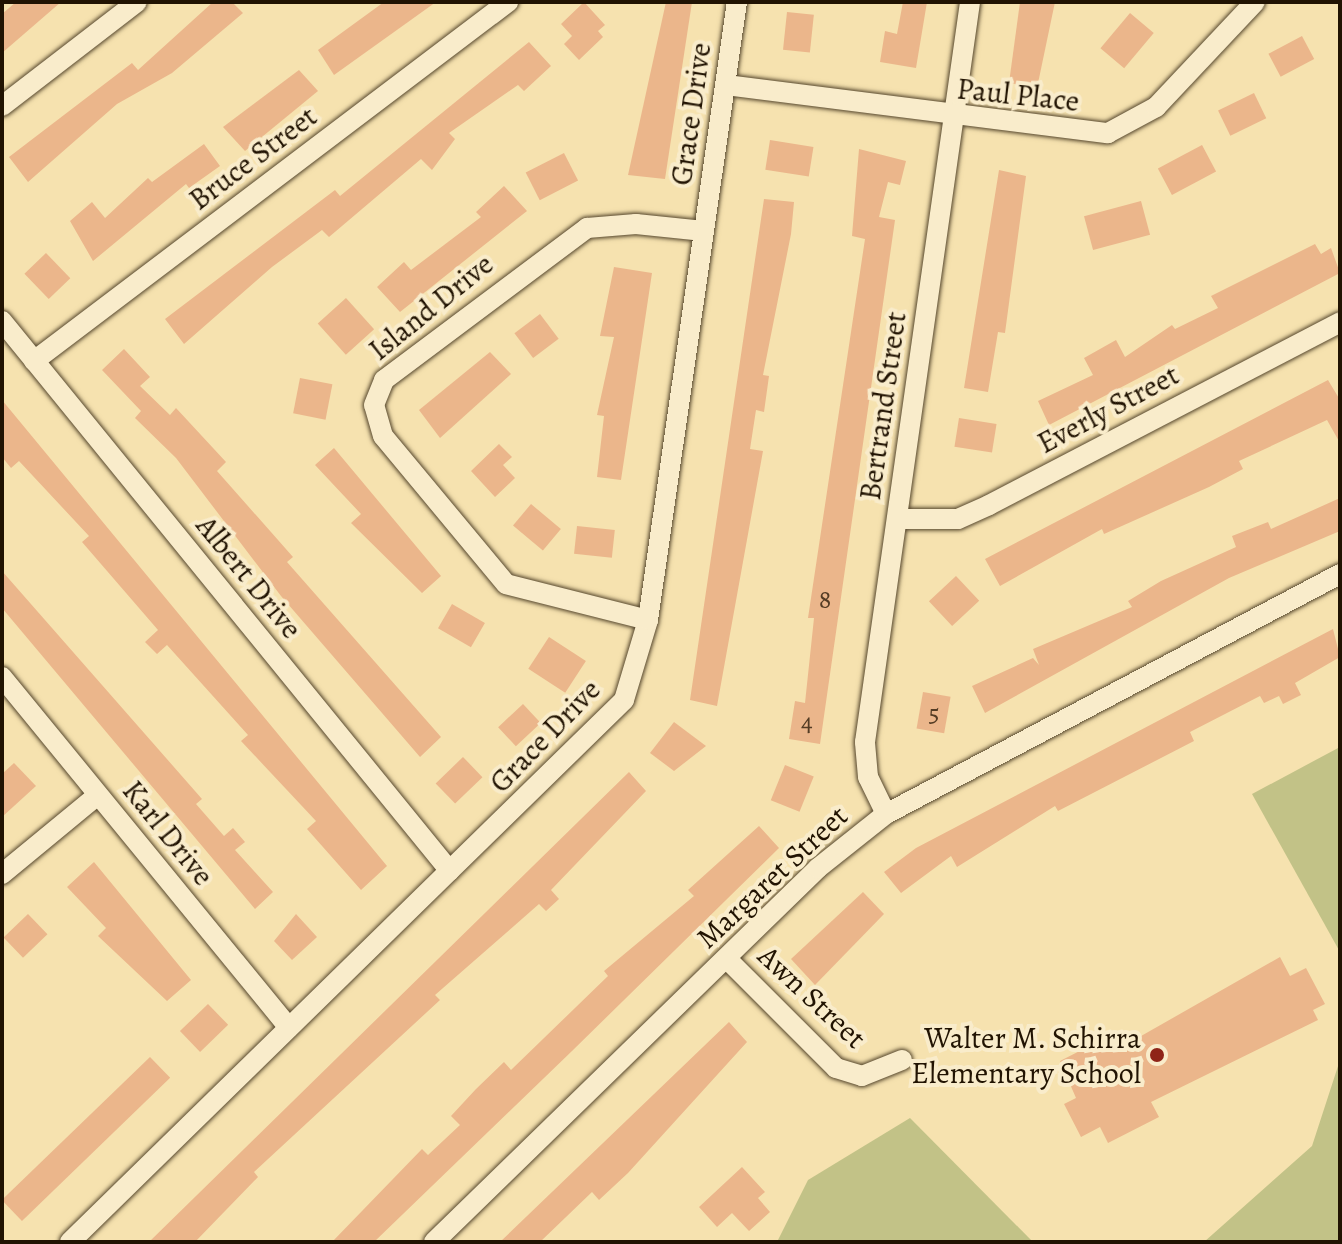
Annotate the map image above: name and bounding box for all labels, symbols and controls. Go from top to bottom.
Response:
street label: Grace Drive [663,40,719,188]
street label: Paul Place [955,71,1081,119]
street label: Bruce Street [182,98,324,218]
street label: Island Drive [362,246,500,368]
street label: Bertrand Street [852,309,914,503]
street label: Everly Street [1031,357,1185,461]
street label: Albert Drive [189,508,309,646]
house number: 8 [819,584,831,616]
street label: Grace Drive [482,672,608,800]
house number: 5 [928,697,940,729]
house number: 4 [801,707,813,739]
street label: Karl Drive [115,773,221,893]
street label: Margaret Street [689,798,855,956]
street label: Awn Street [751,938,873,1056]
place label: Walter M. Schirra Elementary School [911,1020,1141,1090]
marker: Walter M. Schirra Elementary School [1148,1046,1166,1064]

